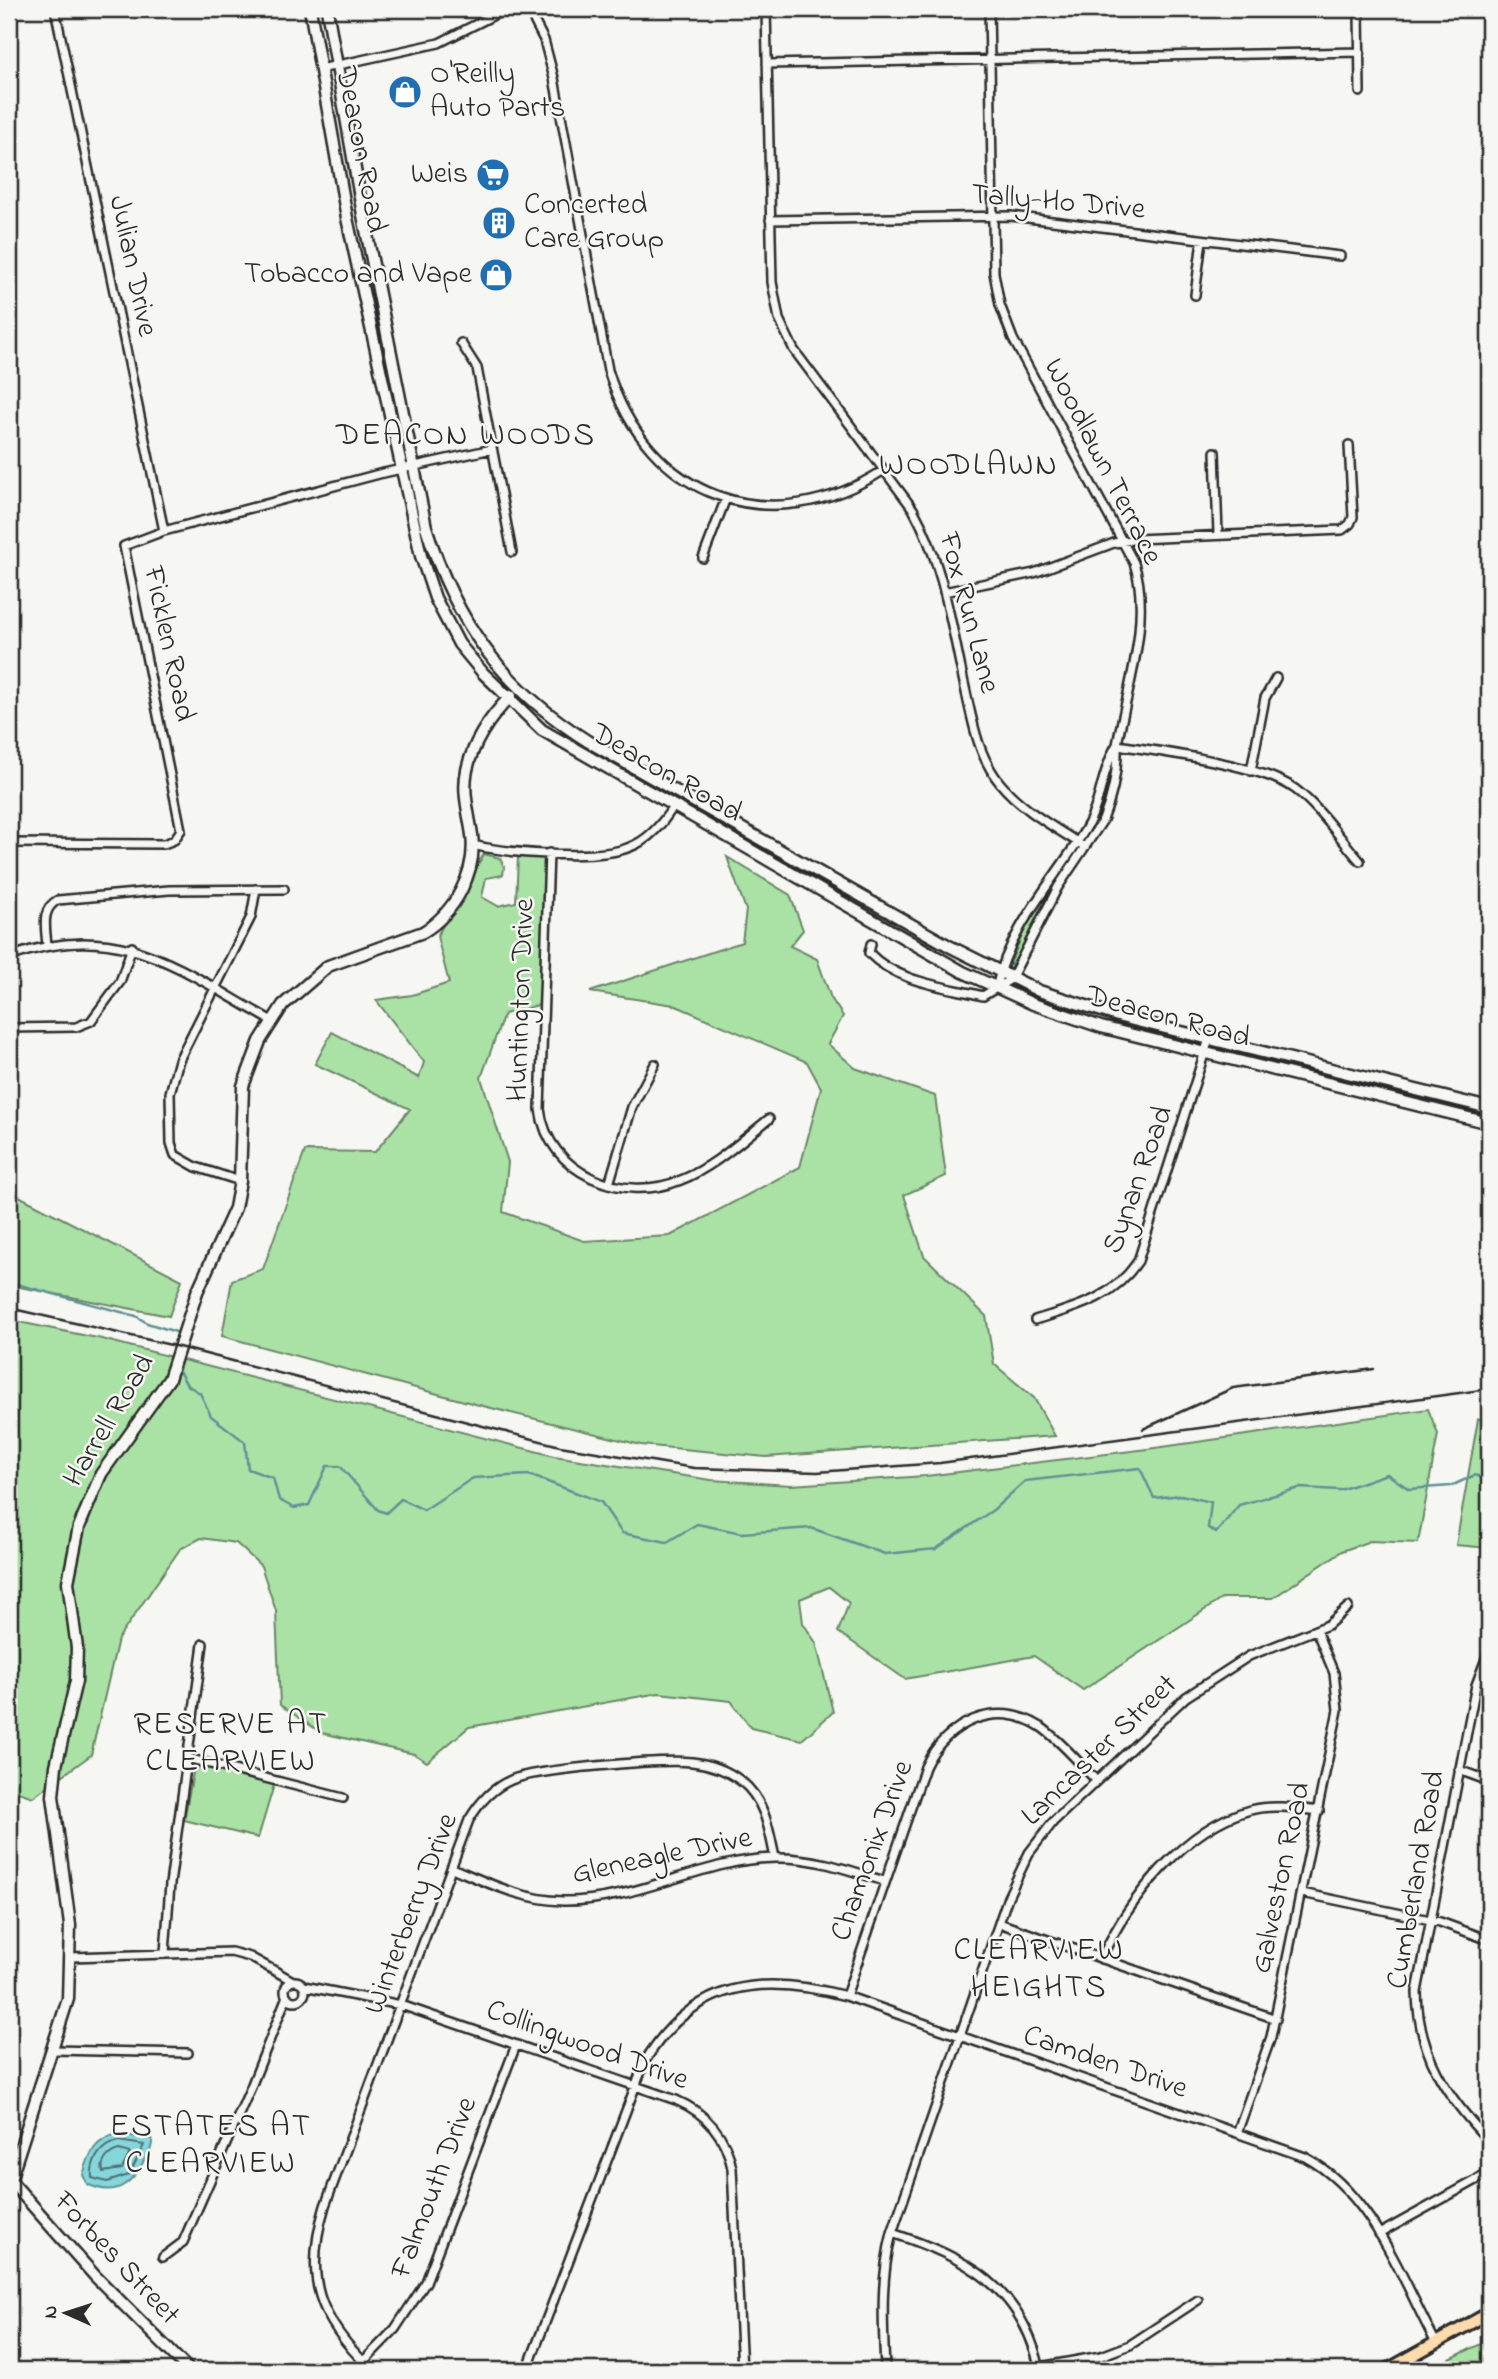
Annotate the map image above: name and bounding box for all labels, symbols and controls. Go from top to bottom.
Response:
place label: O'Reilly Auto Parts [430,53,565,131]
street label: Deacon Road [322,62,398,237]
shop icon: O'Reilly Auto Parts [386,73,424,111]
place label: Weis [411,153,468,197]
supermarket icon: Weis [474,156,512,194]
street label: Tally-Ho Drive [969,173,1147,233]
place label: Concerted Care Group [524,184,664,262]
street label: Julian Drive [96,191,169,341]
building icon: Concerted Care Group [480,204,518,242]
place label: Tobacco and Vape [244,253,473,297]
shop icon: Tobacco and Vape [477,256,515,294]
street label: Woodlawn Terrace [1031,351,1173,573]
district label: DEACON WOODS [335,413,596,460]
district label: WOODLAWN [879,443,1059,490]
street label: Fox Run Lane [925,527,1011,699]
street label: Ficklen Road [130,562,206,726]
street label: Deacon Road [581,712,750,835]
street label: Huntington Drive [496,897,548,1103]
street label: Deacon Road [1080,975,1255,1061]
street label: Synan Road [1092,1100,1186,1260]
street label: Harrell Road [53,1346,167,1496]
street label: Lancaster Street [1012,1665,1188,1837]
district label: RESERVE AT CLEARVIEW [133,1702,329,1786]
street label: Chamonix Drive [820,1754,926,1948]
street label: Cumberland Road [1376,1767,1458,1993]
street label: Galveston Road [1240,1778,1324,1978]
street label: Winterberry Drive [353,1806,471,2021]
street label: Gleneagle Drive [568,1816,756,1898]
district label: CLEARVIEW HEIGHTS [954,1928,1124,2012]
street label: Collingwood Drive [480,1989,695,2103]
street label: Camden Drive [1017,2014,1194,2112]
street label: Falmouth Drive [380,2090,490,2286]
district label: ESTATES AT CLEARVIEW [110,2104,312,2188]
street label: Forbes Street [41,2181,190,2336]
north arrow [32,2278,102,2348]
text: N [38,2305,65,2319]

